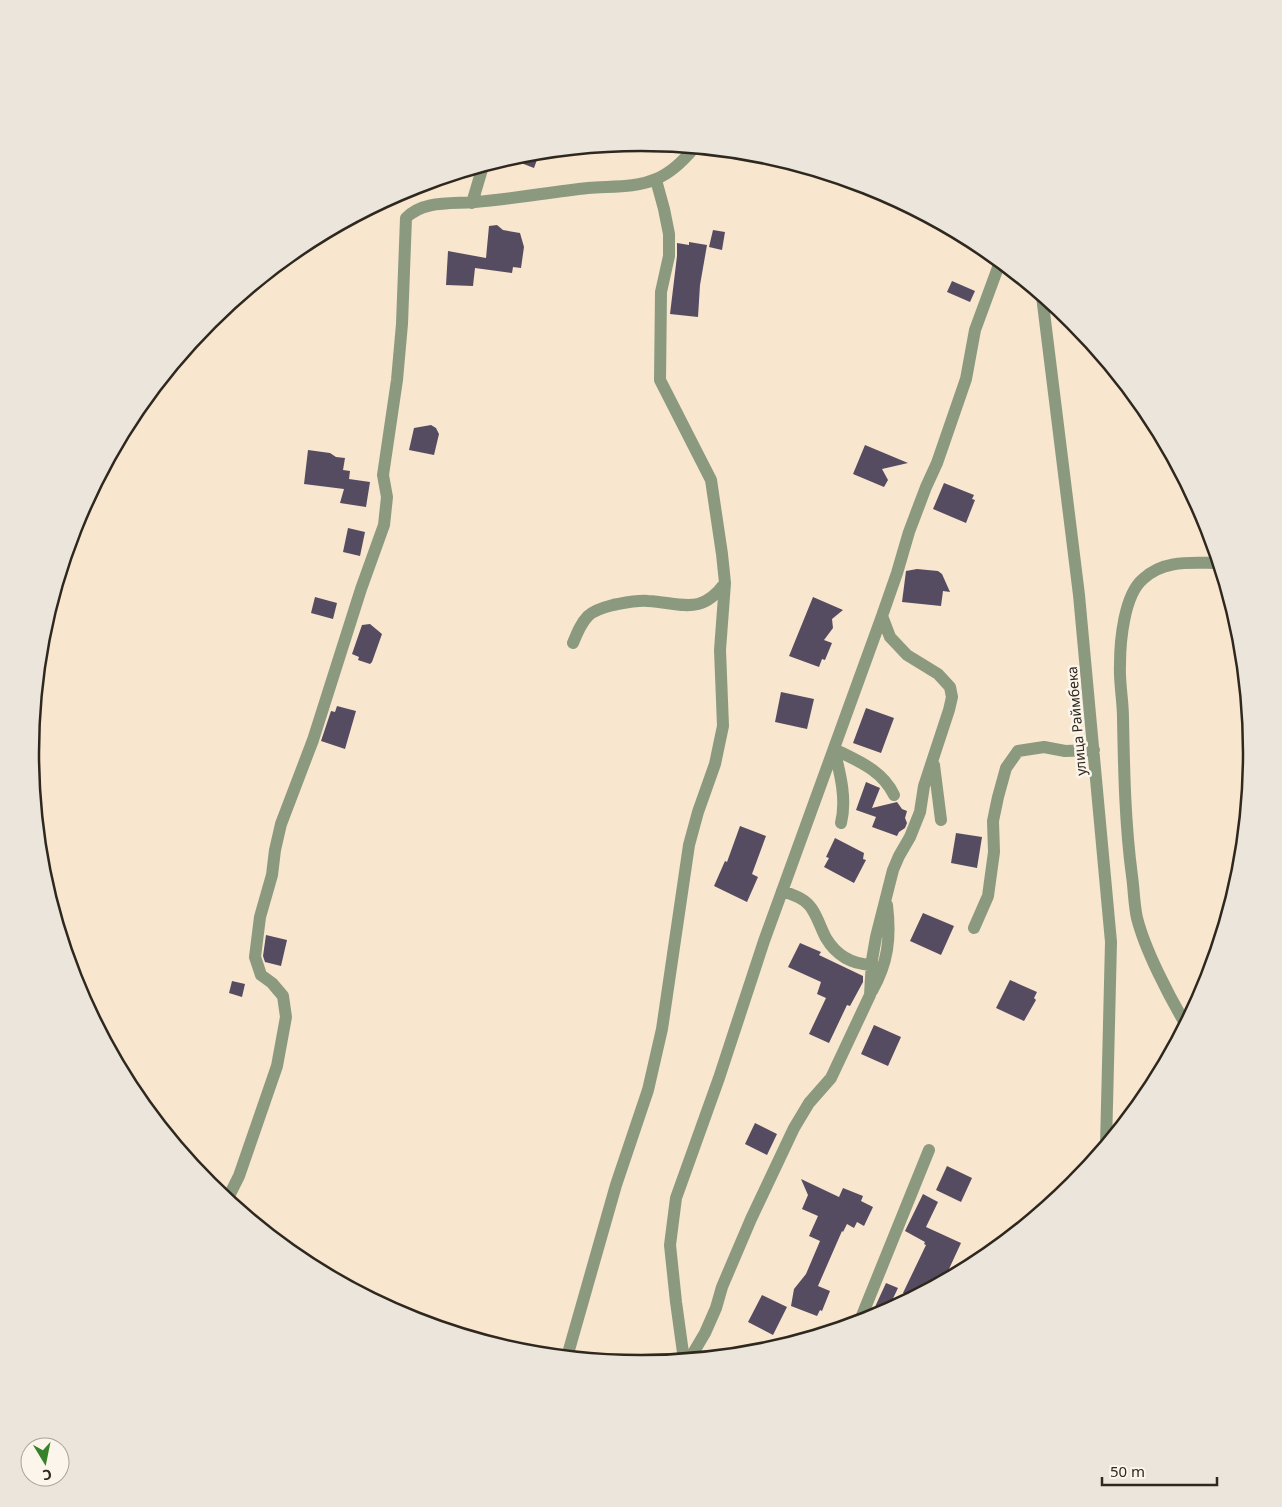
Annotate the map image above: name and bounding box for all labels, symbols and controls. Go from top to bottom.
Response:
street label: улица Раймбека [1062,666,1090,776]
north arrow [20,1437,70,1487]
scale bar [1102,1454,1217,1486]
text: 50 m [1110,1461,1145,1481]
text: С [41,1465,53,1485]

